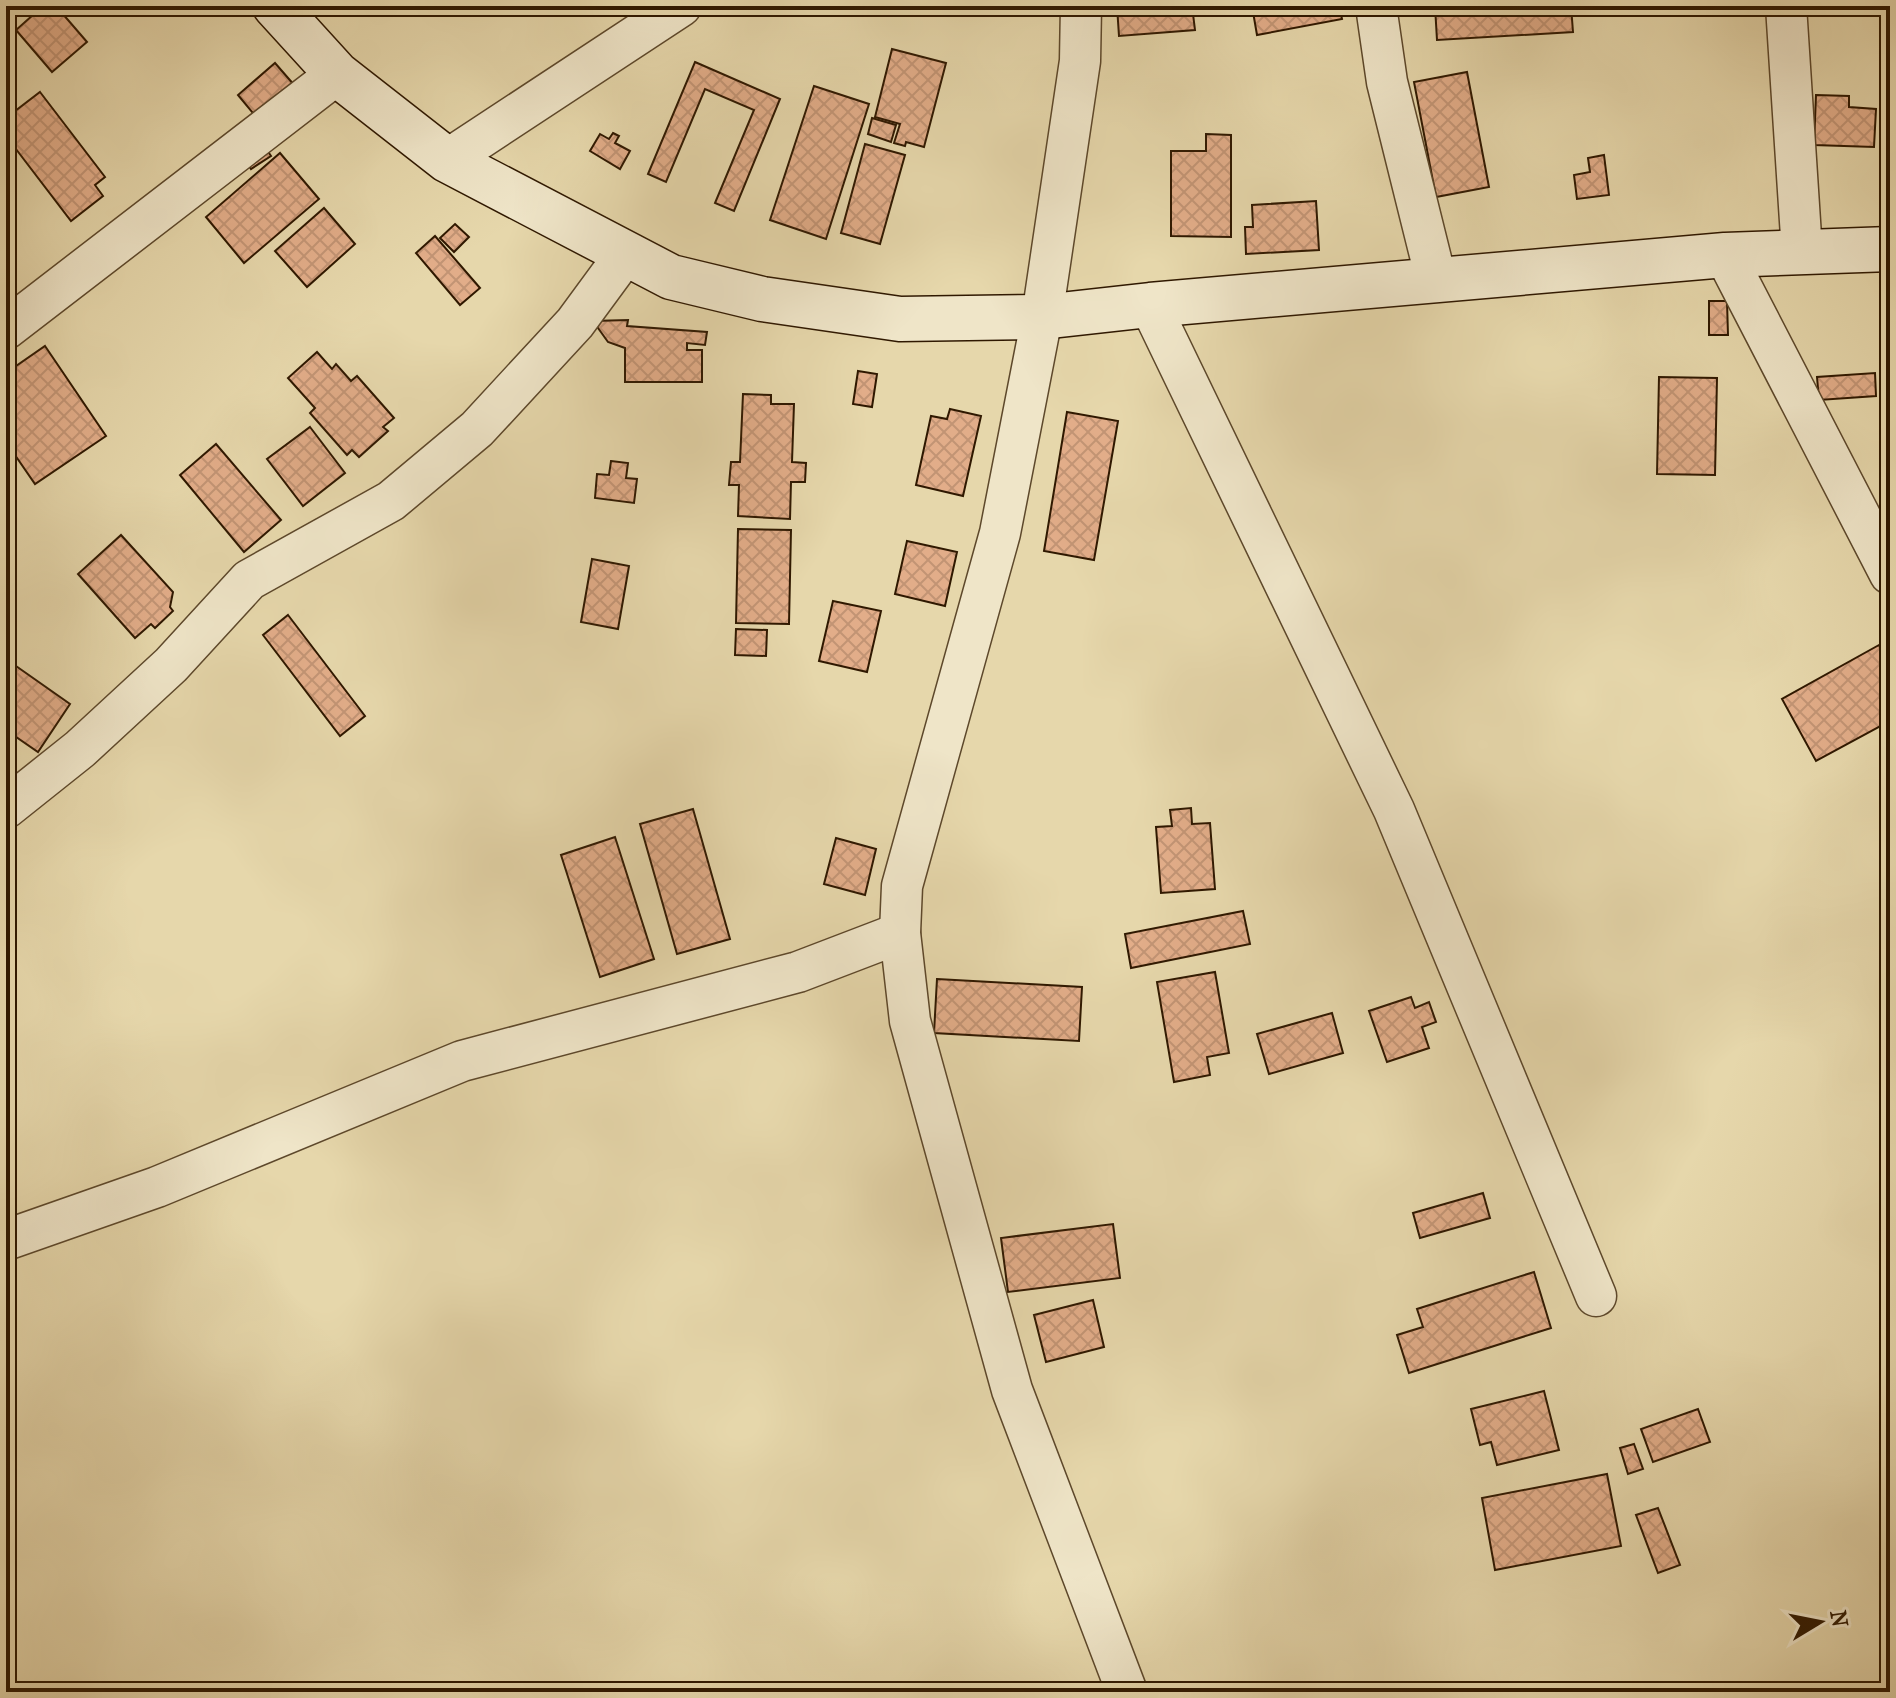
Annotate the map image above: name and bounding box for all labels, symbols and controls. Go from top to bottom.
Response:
north arrow [1780,1582,1860,1662]
text: N [1824,1608,1853,1629]

